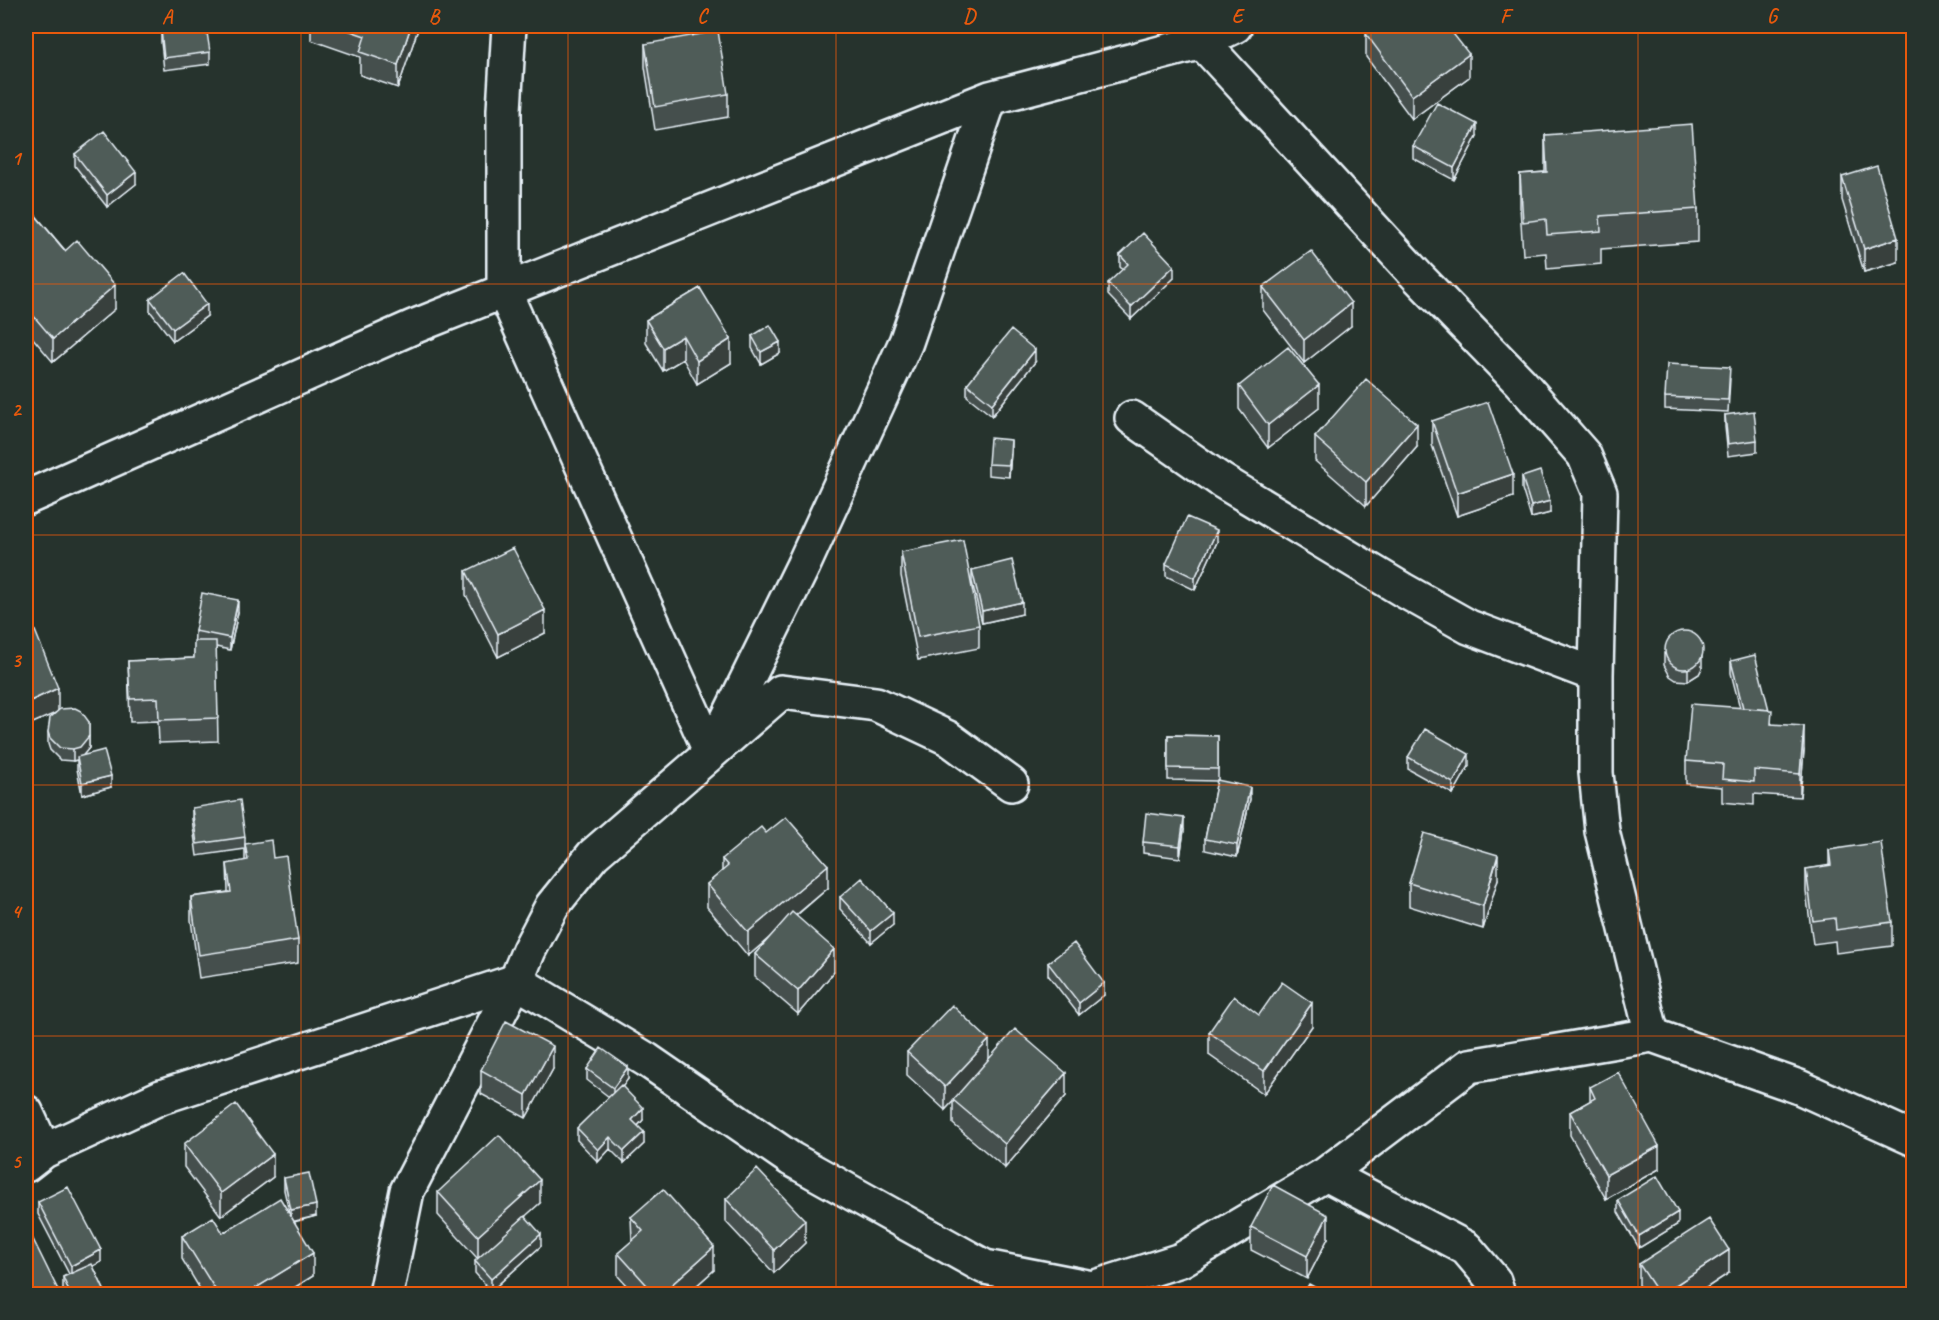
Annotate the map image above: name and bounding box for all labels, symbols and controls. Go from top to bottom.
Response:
text: A [162,4,174,29]
text: B [429,4,441,29]
text: C [697,4,709,29]
text: D [963,4,977,29]
text: E [1232,4,1246,29]
text: F [1500,4,1514,29]
text: G [1767,4,1780,29]
text: 1 [12,146,23,171]
text: 2 [12,397,23,422]
text: 3 [12,648,23,673]
text: 4 [12,899,24,924]
text: 5 [12,1149,23,1174]

